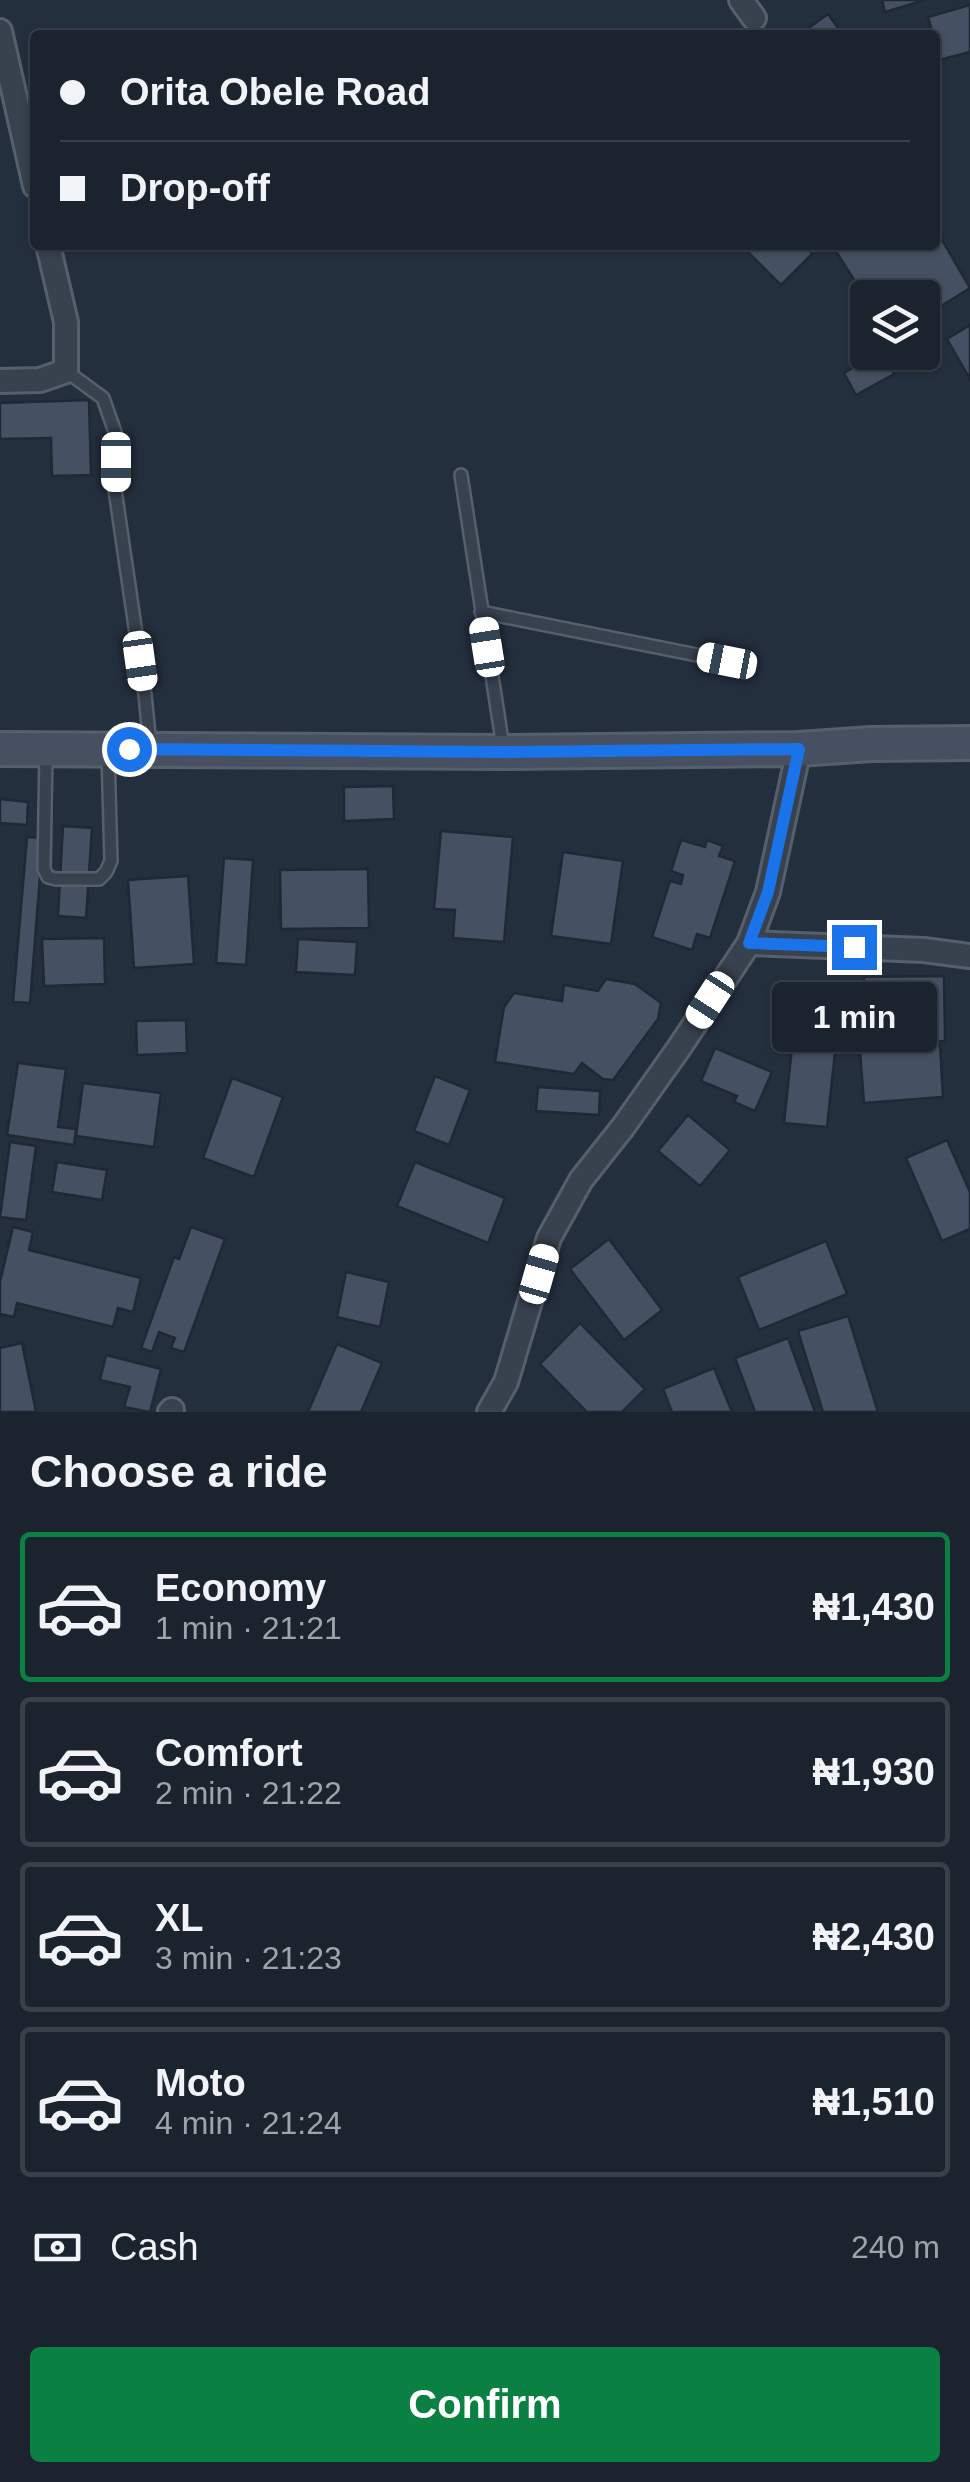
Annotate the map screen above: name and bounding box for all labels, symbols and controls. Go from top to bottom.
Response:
text: Orita Obele Road [120,71,430,113]
text: Drop-off [120,167,270,209]
map controls [850,280,940,370]
button: layers [850,280,940,370]
car [101,432,131,492]
car [467,615,507,679]
car [121,629,159,693]
car [695,641,759,681]
route start [107,727,152,772]
route end [832,925,877,970]
car [681,967,739,1033]
callout: 1 min [772,982,936,1052]
text: 1 min [813,999,896,1035]
car [516,1241,562,1307]
text: Choose a ride [30,1446,328,1497]
icon: car [35,1562,125,1652]
text: Economy [155,1567,326,1609]
text: ₦1,430 [812,1586,935,1628]
text: 1 min · 21:21 [155,1610,342,1646]
icon: car [35,1727,125,1817]
text: Comfort [155,1732,303,1774]
text: ₦1,930 [812,1751,935,1793]
text: 2 min · 21:22 [155,1775,342,1811]
icon: car [35,1892,125,1982]
text: XL [155,1897,204,1939]
text: ₦2,430 [812,1916,935,1958]
text: 3 min · 21:23 [155,1940,342,1976]
icon: car [35,2057,125,2147]
text: Moto [155,2062,246,2104]
text: ₦1,510 [812,2081,935,2123]
text: 4 min · 21:24 [155,2105,342,2141]
icon: cash [30,2220,85,2275]
text: Cash [110,2226,199,2268]
text: 240 m [851,2229,940,2265]
button: Confirm [30,2347,940,2462]

